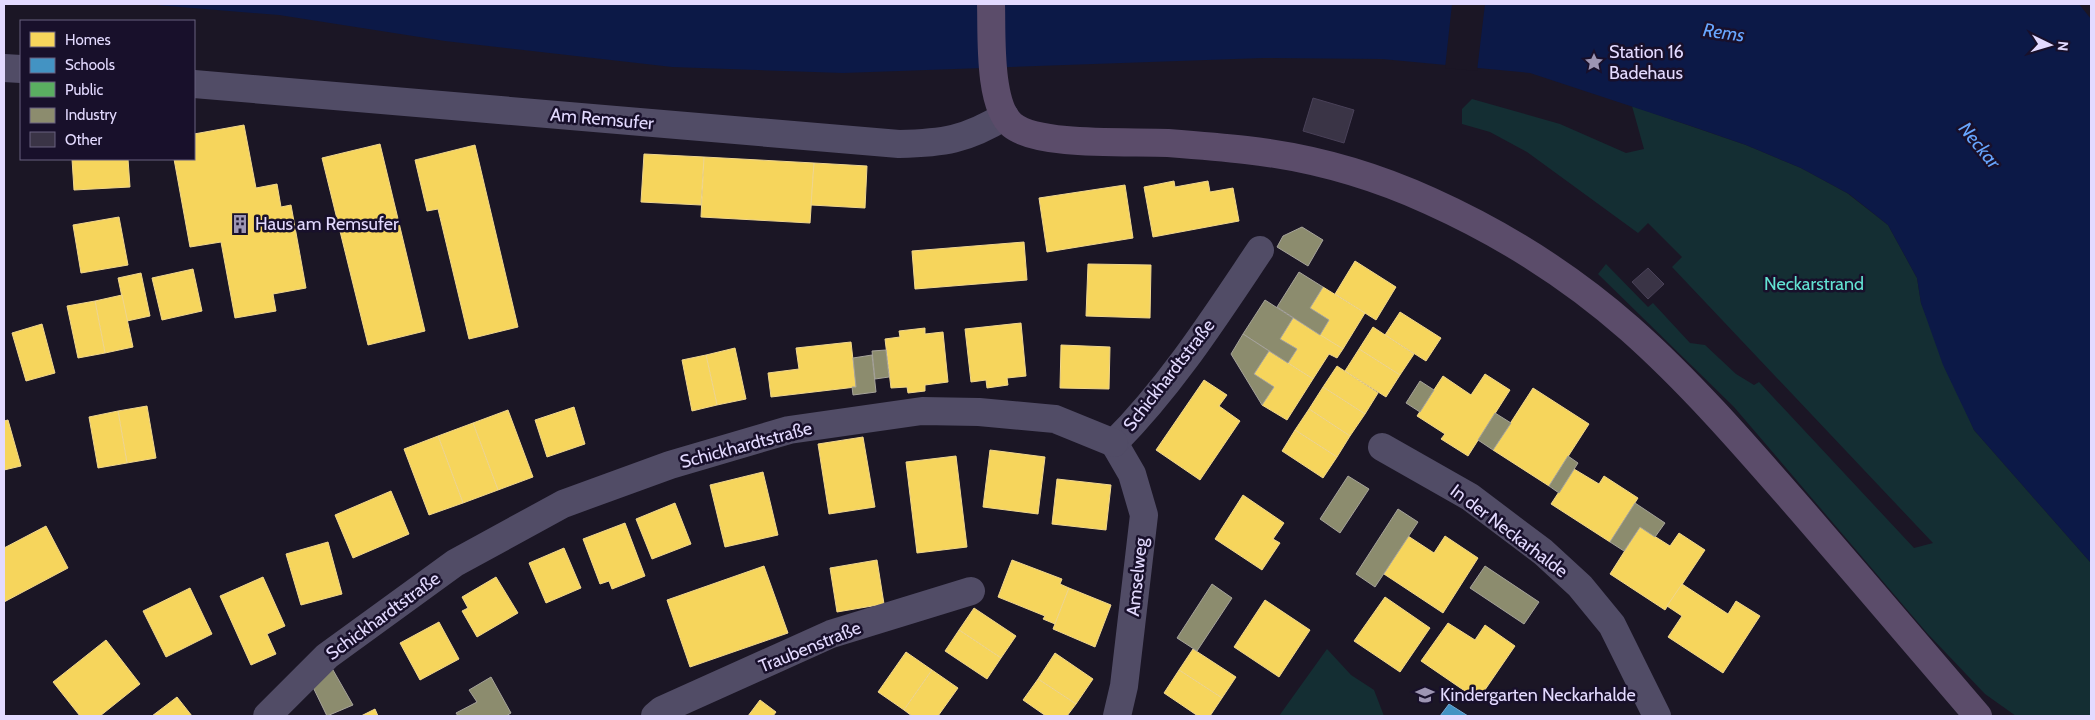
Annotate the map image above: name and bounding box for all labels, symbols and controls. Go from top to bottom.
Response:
water label: Rems [1702,18,1746,47]
legend [20,20,195,160]
north arrow [2025,20,2075,70]
text: Homes [65,31,111,49]
text: N [2054,40,2072,52]
place label: Station 16 Badehaus [1609,41,1684,84]
place icon: Station 16 Badehaus [1583,51,1605,73]
text: Schools [65,56,115,74]
text: Public [65,81,103,99]
street label: Am Remsufer [549,104,655,135]
text: Industry [65,106,117,124]
water label: Neckar [1954,117,2006,174]
text: Other [65,131,102,149]
building icon: Haus am Remsufer [229,213,251,235]
place label: Haus am Remsufer [255,213,399,235]
park label: Neckarstrand [1764,273,1864,295]
street label: Schickhardtstraße [1119,315,1219,435]
street label: Schickhardtstraße [678,417,814,473]
street label: In der Neckarhalde [1446,480,1572,582]
street label: Amselweg [1122,536,1152,617]
street label: Schickhardtstraße [322,567,444,665]
street label: Traubenstraße [756,617,864,677]
school or university icon: Kindergarten Neckarhalde [1414,684,1436,706]
place label: Kindergarten Neckarhalde [1440,684,1636,706]

